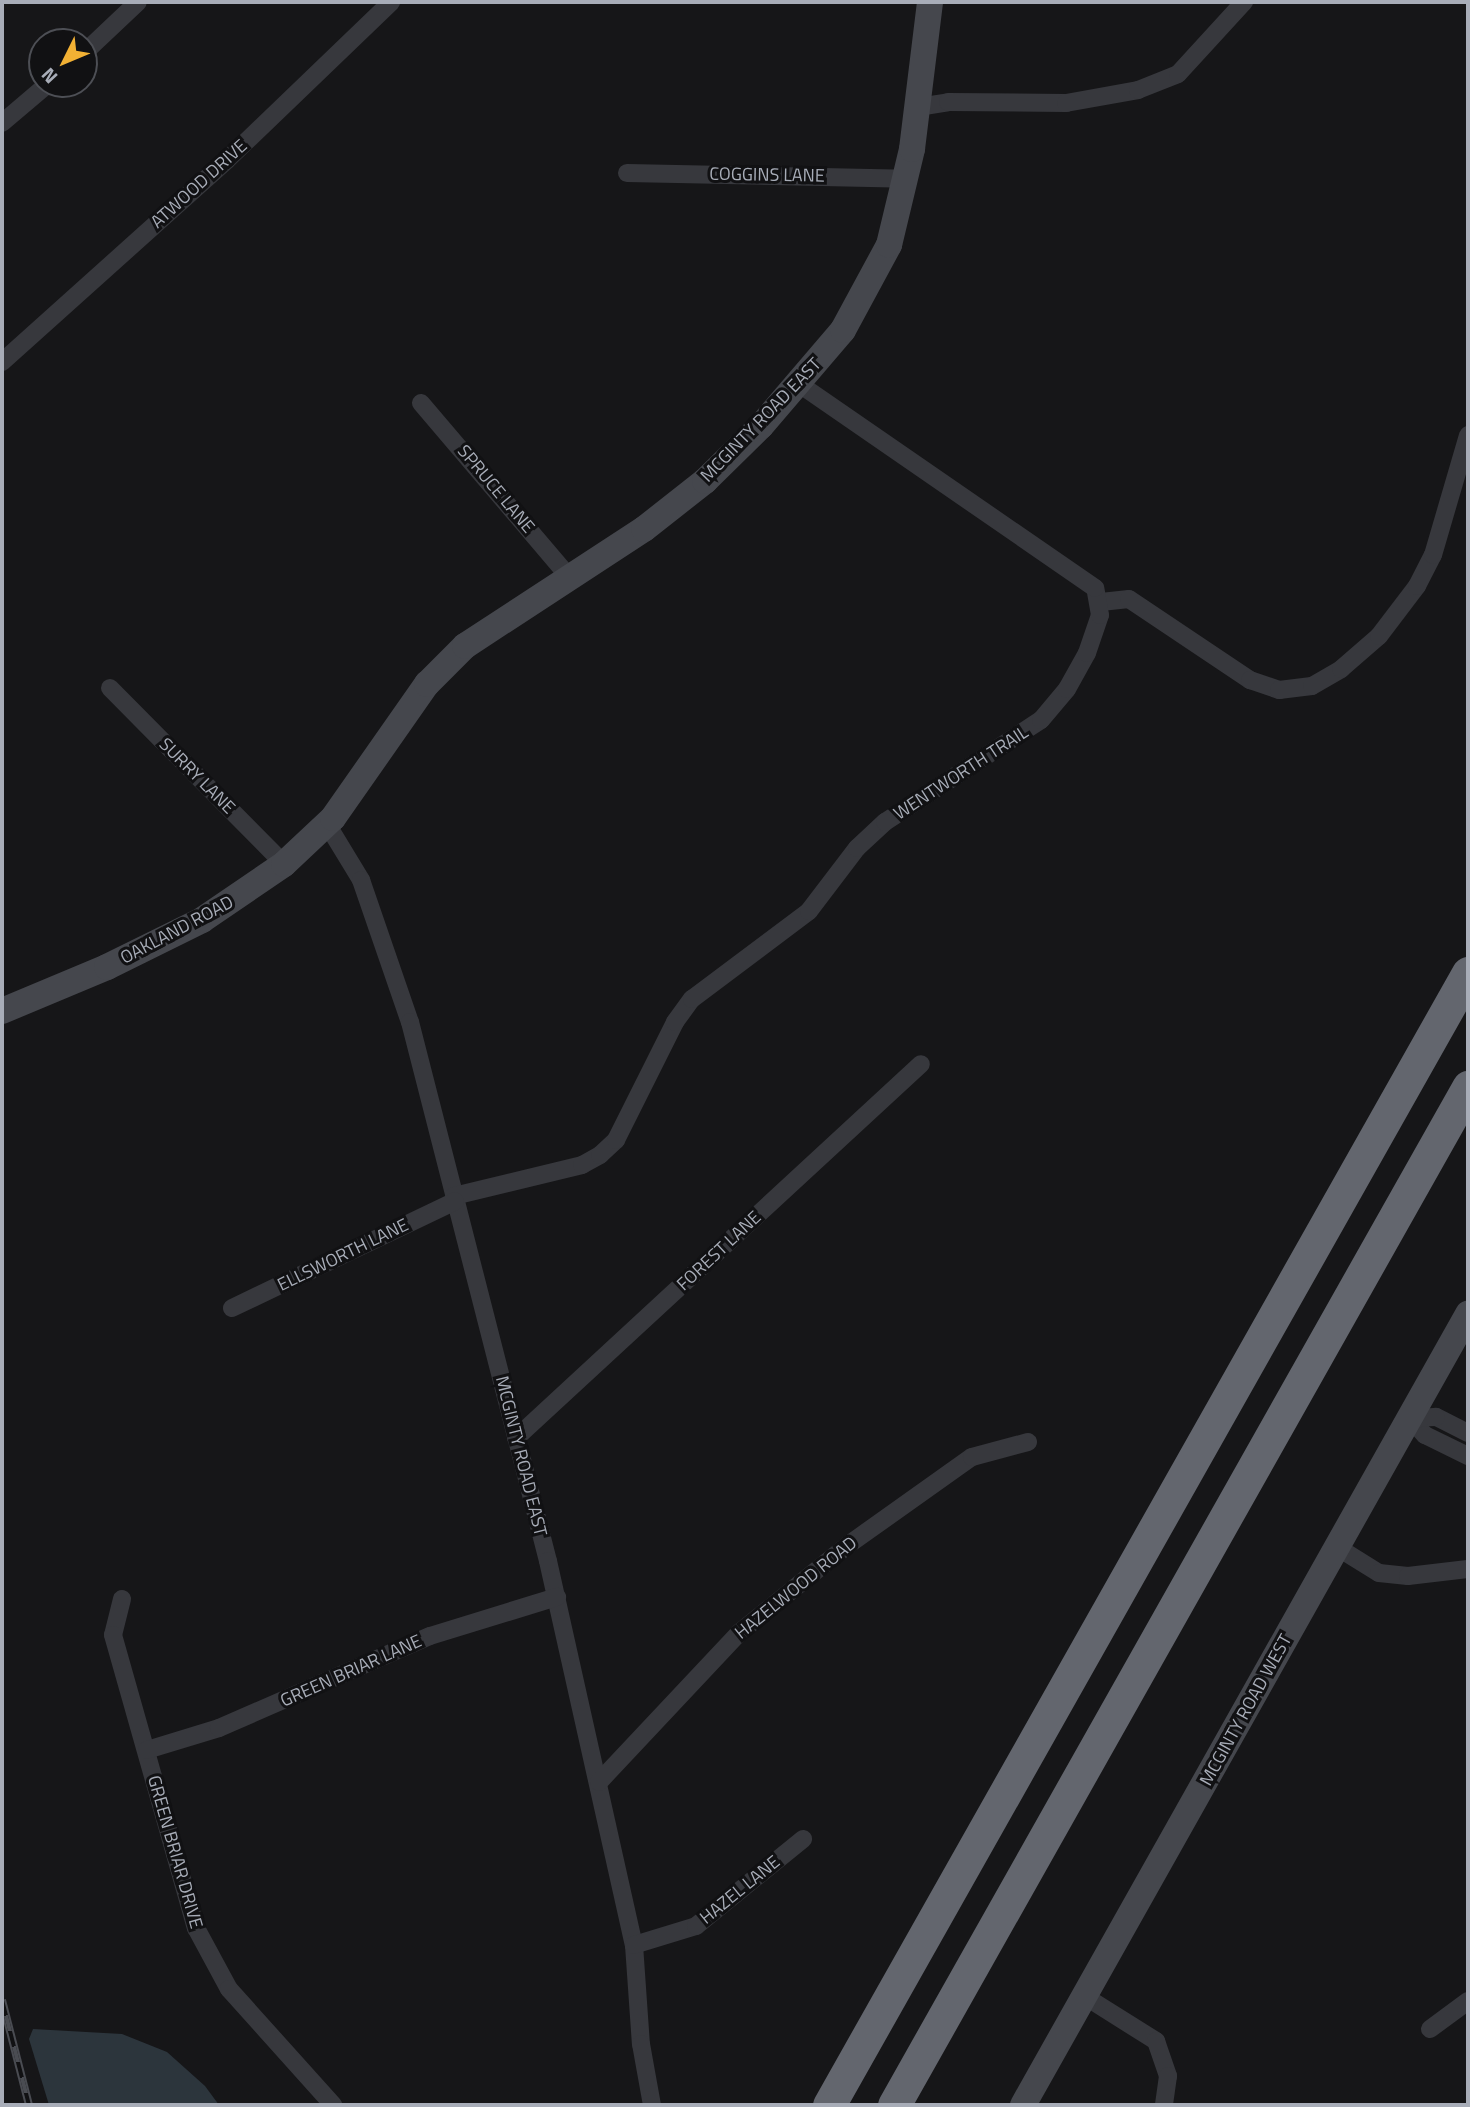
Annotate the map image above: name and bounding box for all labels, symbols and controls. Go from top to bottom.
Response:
north arrow [28,28,98,98]
text: N [34,62,64,91]
street label: ATWOOD DRIVE [146,135,252,233]
street label: COGGINS LANE [709,163,825,187]
street label: MCGINTY ROAD EAST [696,353,826,487]
street label: SPRUCE LANE [453,441,539,537]
street label: WENTWORTH TRAIL [890,721,1032,825]
street label: SURRY LANE [155,734,239,818]
street label: OAKLAND ROAD [117,891,237,969]
street label: FOREST LANE [673,1207,765,1295]
street label: ELLSWORTH LANE [274,1214,412,1296]
street label: MCGINTY ROAD EAST [491,1374,551,1538]
street label: HAZELWOOD ROAD [731,1532,861,1644]
street label: GREEN BRIAR LANE [277,1630,425,1712]
street label: MCGINTY ROAD WEST [1195,1631,1297,1789]
street label: GREEN BRIAR DRIVE [143,1773,207,1931]
street label: HAZEL LANE [696,1851,784,1929]

